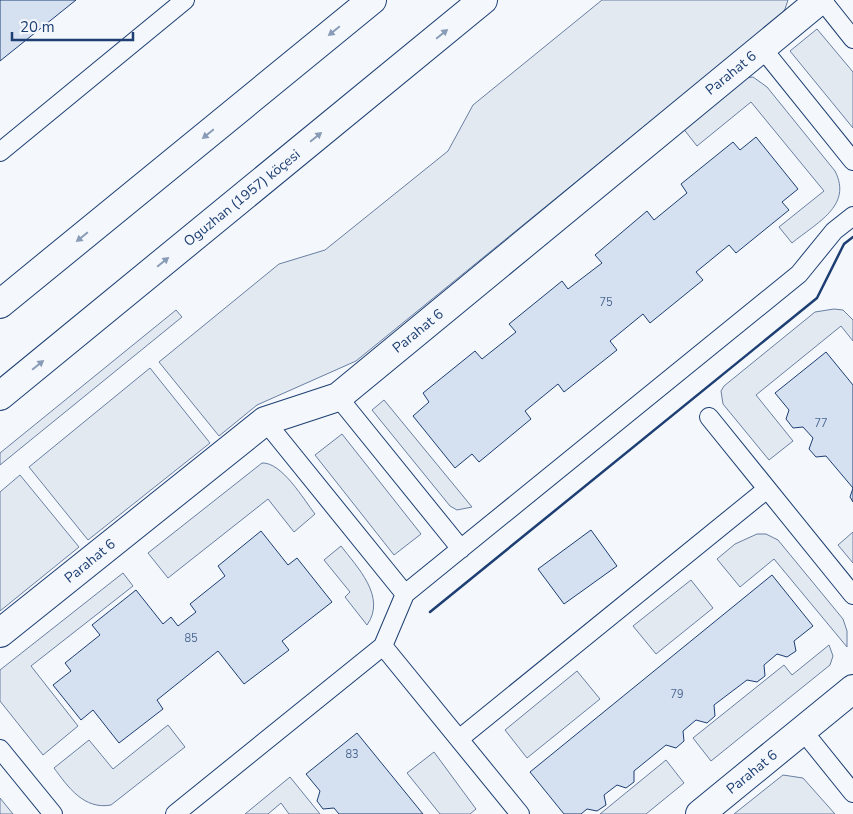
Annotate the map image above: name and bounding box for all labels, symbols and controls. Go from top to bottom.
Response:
scale bar [12,10,134,42]
text: 20 m [20,17,55,37]
one-way arrow [328,25,341,36]
one-way arrow [435,28,448,39]
street label: Parahat 6 [701,47,761,99]
one-way arrow [202,128,215,139]
one-way arrow [309,131,322,142]
street label: Oguzhan (1957) köçesi [180,145,304,251]
one-way arrow [76,231,89,242]
one-way arrow [157,256,169,268]
house number: 75 [599,295,613,310]
street label: Parahat 6 [388,305,448,357]
one-way arrow [31,359,44,370]
house number: 77 [814,416,828,431]
street label: Parahat 6 [60,535,120,587]
house number: 85 [184,631,198,646]
house number: 79 [670,687,684,702]
street label: Parahat 6 [722,746,782,798]
house number: 83 [345,747,359,762]

